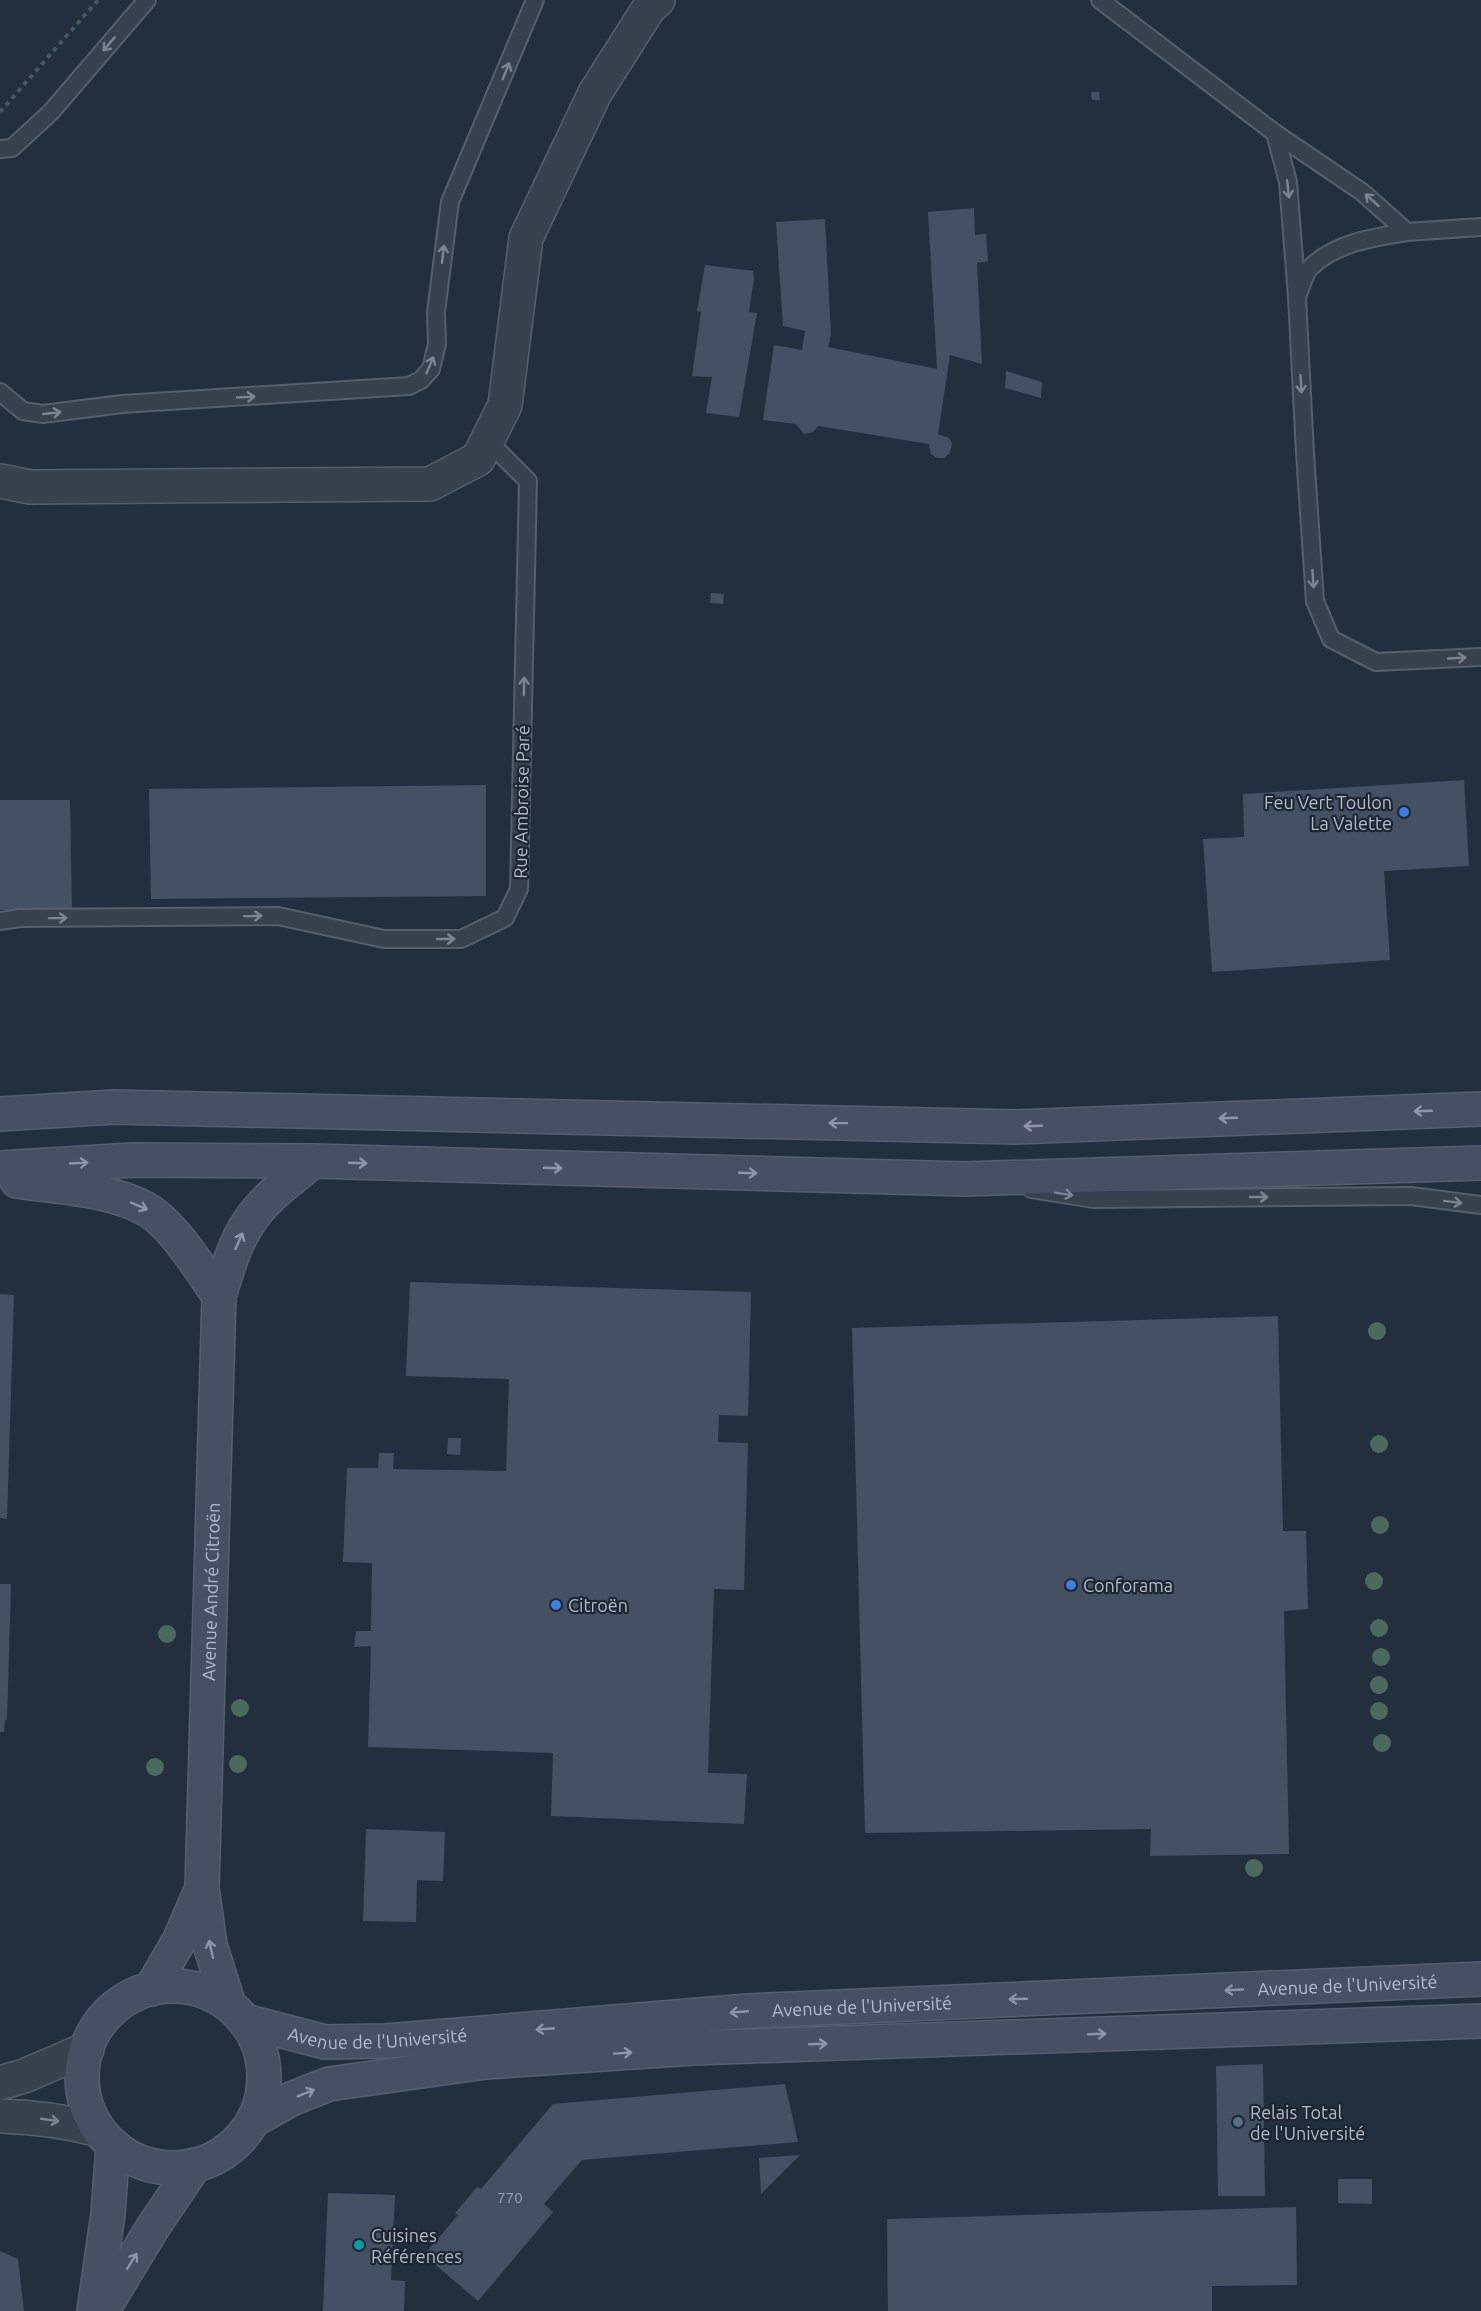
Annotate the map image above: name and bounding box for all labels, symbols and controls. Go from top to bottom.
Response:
one-way arrow [102,36,116,51]
one-way arrow [501,62,512,80]
one-way arrow [1283,179,1294,199]
one-way arrow [1364,193,1379,207]
one-way arrow [438,244,449,264]
one-way arrow [425,356,436,374]
one-way arrow [1296,373,1307,393]
one-way arrow [235,391,255,402]
one-way arrow [41,407,61,418]
one-way arrow [1308,568,1319,588]
one-way arrow [1447,652,1467,663]
one-way arrow [518,676,530,696]
street label: Rue Ambroise Paré [510,725,532,879]
place label: Feu Vert Toulon La Valette [1264,792,1392,833]
marker: Feu Vert Toulon La Valette [1397,805,1411,819]
one-way arrow [243,910,263,922]
one-way arrow [48,912,68,924]
one-way arrow [435,933,455,945]
one-way arrow [1413,1105,1433,1117]
one-way arrow [1218,1113,1238,1124]
one-way arrow [828,1117,848,1128]
one-way arrow [1023,1120,1043,1131]
one-way arrow [348,1157,368,1168]
one-way arrow [69,1158,89,1169]
one-way arrow [543,1162,563,1174]
one-way arrow [738,1168,758,1179]
one-way arrow [1054,1189,1073,1200]
one-way arrow [1248,1191,1268,1203]
one-way arrow [1443,1196,1463,1207]
one-way arrow [130,1201,148,1212]
one-way arrow [234,1232,245,1250]
street label: Avenue André Citroën [198,1502,223,1681]
place label: Conforama [1083,1575,1173,1595]
marker: Conforama [1064,1578,1078,1592]
place label: Citroën [568,1595,628,1615]
marker: Citroën [549,1598,563,1612]
one-way arrow [205,1940,217,1959]
street label: Avenue de l'Université [1257,1971,1438,1999]
one-way arrow [1224,1984,1244,1995]
street label: Avenue de l'Université [772,1992,952,2020]
one-way arrow [1008,1994,1028,2005]
one-way arrow [730,2006,750,2017]
street label: Avenue de l'Université [286,2023,468,2052]
one-way arrow [536,2024,555,2035]
one-way arrow [1086,2029,1106,2040]
one-way arrow [807,2038,827,2049]
one-way arrow [613,2047,633,2058]
one-way arrow [296,2087,315,2098]
place label: Relais Total de l'Université [1250,2102,1365,2143]
one-way arrow [40,2114,59,2125]
marker: Relais Total de l'Université [1231,2115,1245,2129]
house number: 770 [497,2189,523,2206]
place label: Cuisines Références [371,2225,462,2266]
marker: Cuisines Références [352,2238,366,2252]
one-way arrow [127,2253,139,2270]

